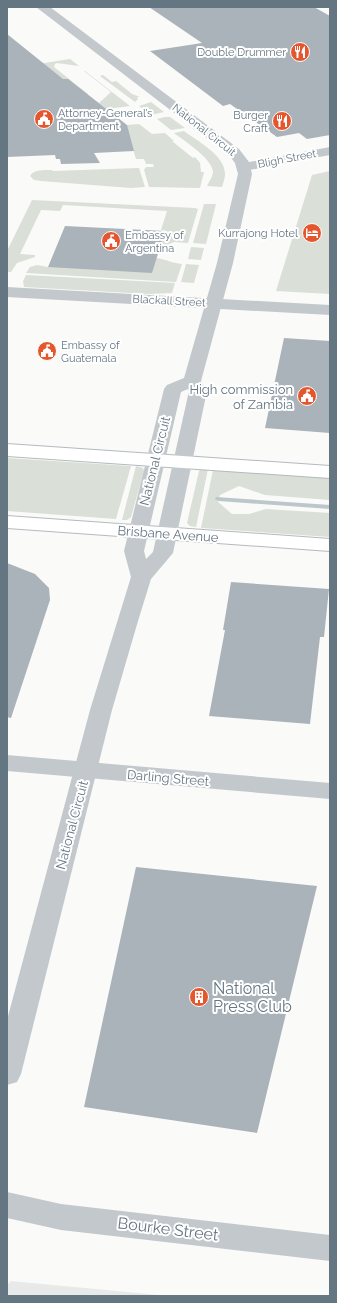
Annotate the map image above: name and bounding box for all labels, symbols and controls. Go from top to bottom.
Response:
restaurant icon: Double Drummer [289,41,311,63]
place label: Double Drummer [197,46,286,59]
street label: National Circuit [170,101,239,159]
place label: Attorney-General’s Department [58,107,152,133]
public building icon: Attorney-General’s Department [33,108,55,130]
place label: Burger Craft [233,109,268,135]
restaurant icon: Burger Craft [271,110,293,132]
street label: Bligh Street [257,147,318,171]
hotel icon: Kurrajong Hotel [301,222,323,244]
place label: Kurrajong Hotel [218,227,298,240]
place label: Embassy of Argentina [125,229,184,255]
public building icon: Embassy of Argentina [100,230,122,252]
street label: Blackall Street [132,293,206,309]
place label: Embassy of Guatemala [61,339,120,365]
public building icon: Embassy of Guatemala [36,340,58,362]
place label: High commission of Zambia [189,382,293,412]
public building icon: High commission of Zambia [296,385,318,407]
street label: National Circuit [137,414,173,507]
street label: Brisbane Avenue [117,523,219,545]
street label: Darling Street [126,767,210,789]
street label: National Circuit [53,778,91,871]
place label: National Press Club [213,979,292,1016]
building icon: National Press Club [188,986,210,1008]
street label: Bourke Street [117,1213,220,1245]

